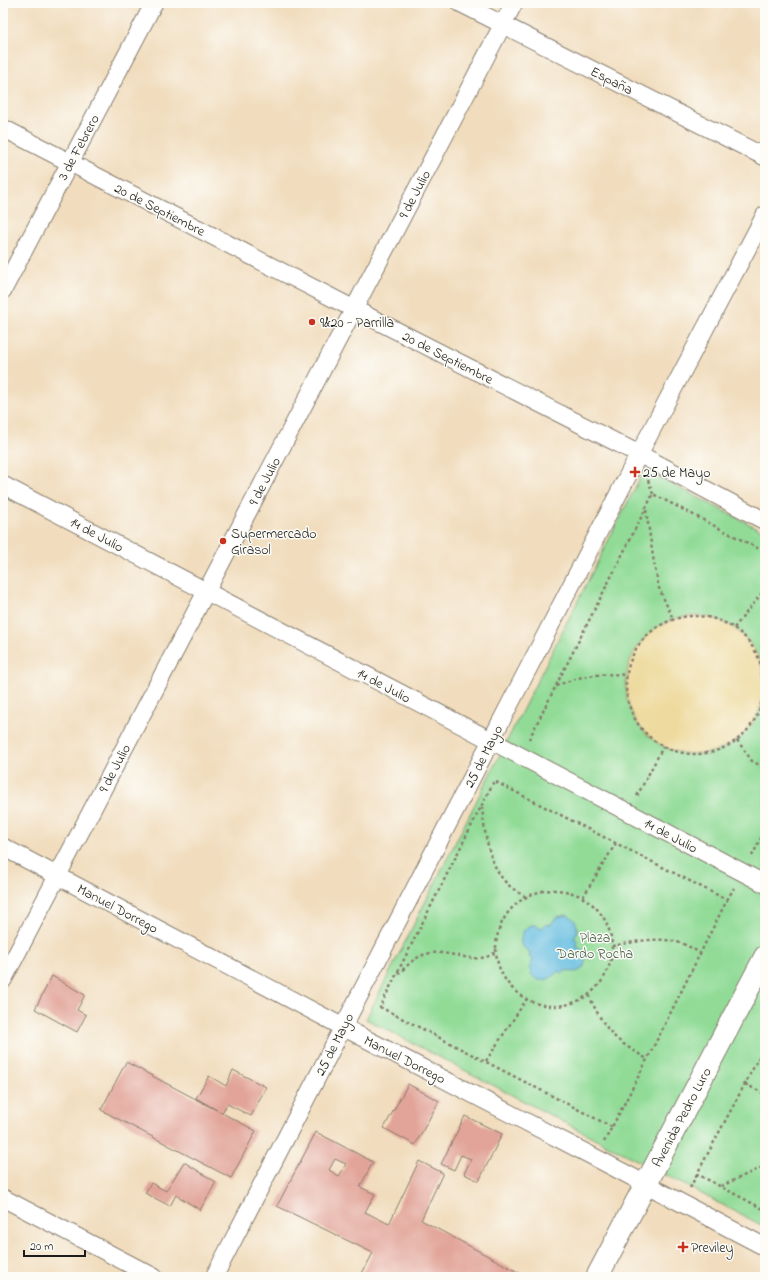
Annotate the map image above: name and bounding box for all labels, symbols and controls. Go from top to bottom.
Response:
street label: España [586,62,636,101]
street label: 3 de Febrero [53,111,105,184]
street label: 9 de Julio [394,167,437,223]
street label: 20 de Septiembre [110,178,209,243]
place label: 9&20 - Parrilla [320,313,394,334]
marker: 9&20 - Parrilla [307,317,317,327]
street label: 20 de Septiembre [398,326,497,391]
street label: 9 de Julio [244,454,287,510]
place label: 25 de Mayo [643,463,711,485]
marker: 25 de Mayo [630,467,640,477]
street label: 14 de Julio [66,512,127,558]
place label: Supermercado Girasol [231,524,317,561]
marker: Supermercado Girasol [218,536,228,546]
street label: 14 de Julio [353,663,414,709]
street label: 25 de Mayo [460,722,510,792]
street label: 9 de Julio [94,741,137,797]
street label: 14 de Julio [640,813,701,859]
street label: Manuel Dorrego [73,879,162,940]
park label: Plaza Dardo Rocha [556,928,633,965]
street label: 25 de Mayo [311,1010,361,1080]
street label: Manuel Dorrego [359,1031,449,1091]
street label: Avenida Pedro Luro [647,1064,718,1171]
scale bar [24,1232,85,1258]
text: 20 m [30,1238,53,1256]
place label: Previley [691,1238,733,1260]
marker: Previley [678,1242,688,1252]

